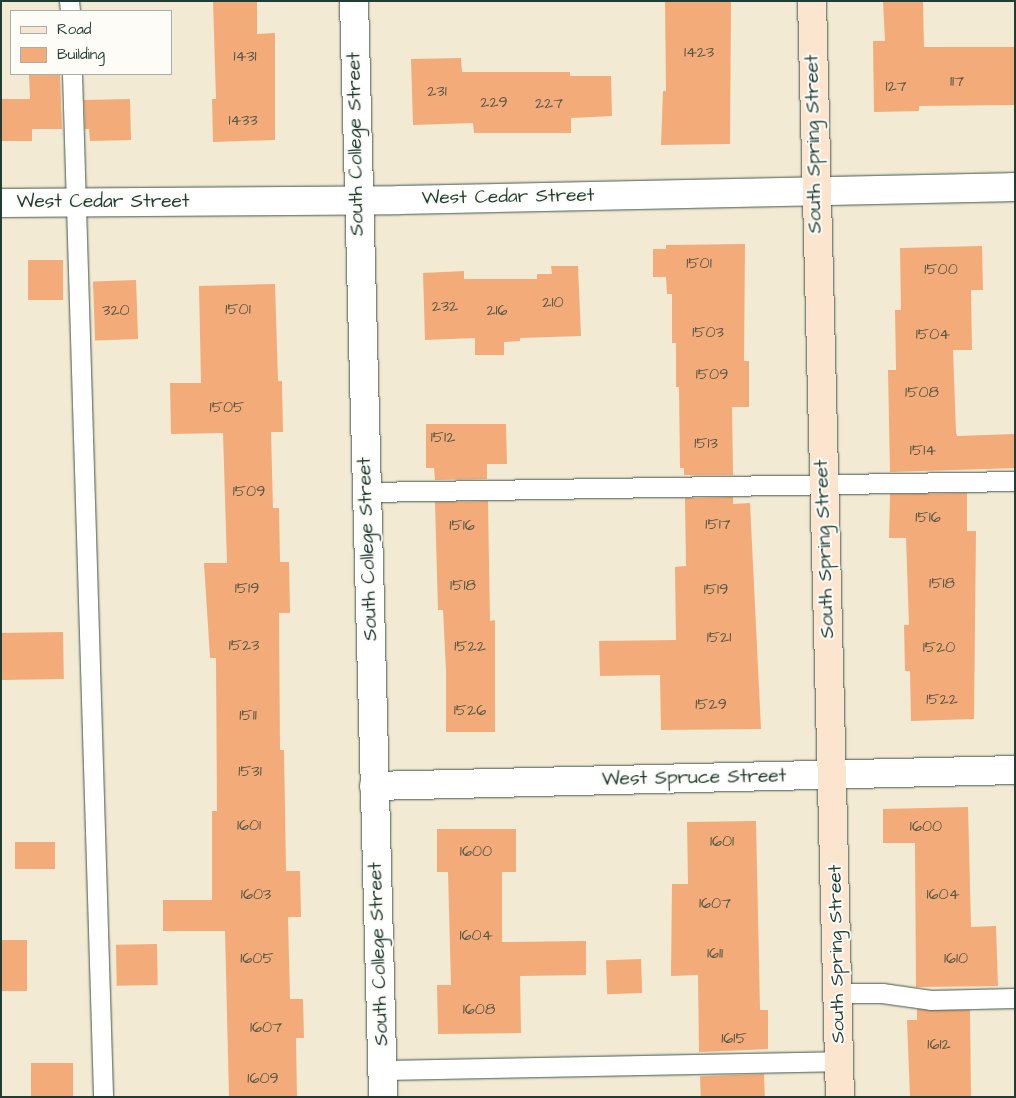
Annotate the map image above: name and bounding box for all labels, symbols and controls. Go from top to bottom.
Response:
legend [10,10,172,75]
text: Road [57,19,91,40]
house number: 1423 [684,42,714,62]
text: Building [57,44,105,65]
house number: 1431 [233,46,257,66]
street label: South College Street [343,52,369,236]
street label: South Spring Street [801,54,827,234]
house number: 117 [950,71,964,91]
house number: 127 [885,76,907,96]
house number: 231 [427,81,447,101]
house number: 229 [480,92,508,112]
house number: 227 [535,93,563,113]
house number: 1433 [228,110,258,130]
street label: West Cedar Street [421,184,595,210]
street label: West Cedar Street [17,191,189,213]
house number: 1501 [686,253,712,273]
house number: 1500 [924,259,958,279]
house number: 210 [542,292,564,312]
house number: 232 [432,296,458,316]
house number: 1501 [225,299,251,319]
house number: 320 [102,300,130,320]
house number: 216 [486,300,508,320]
house number: 1503 [692,322,724,342]
house number: 1504 [916,324,950,344]
house number: 1509 [696,364,728,384]
house number: 1508 [905,382,939,402]
house number: 1505 [210,397,244,417]
house number: 1512 [431,427,455,447]
house number: 1513 [694,433,718,453]
house number: 1514 [910,440,936,460]
street label: South College Street [353,457,383,641]
street label: South Spring Street [810,459,840,639]
house number: 1509 [233,481,265,501]
house number: 1516 [915,507,941,527]
house number: 1517 [705,514,731,534]
house number: 1516 [449,515,475,535]
house number: 1518 [929,573,955,593]
house number: 1518 [450,575,476,595]
house number: 1519 [235,578,259,598]
house number: 1519 [704,579,728,599]
house number: 1521 [707,627,731,647]
house number: 1523 [229,635,259,655]
house number: 1522 [454,636,486,656]
house number: 1520 [923,637,955,657]
house number: 1522 [926,689,958,709]
house number: 1529 [695,694,727,714]
house number: 1526 [454,700,486,720]
house number: 1511 [239,705,257,725]
house number: 1531 [238,761,262,781]
street label: West Spruce Street [602,765,786,791]
house number: 1601 [237,815,261,835]
house number: 1600 [910,816,942,836]
house number: 1601 [710,831,734,851]
house number: 1600 [460,841,492,861]
street label: South College Street [364,862,394,1046]
street label: South Spring Street [824,864,850,1044]
house number: 1603 [241,884,271,904]
house number: 1604 [926,884,960,904]
house number: 1607 [699,893,731,913]
house number: 1604 [459,925,493,945]
house number: 1611 [707,943,723,963]
house number: 1605 [240,948,274,968]
house number: 1610 [944,948,968,968]
house number: 1608 [463,999,495,1019]
house number: 1607 [250,1017,282,1037]
house number: 1615 [721,1028,747,1048]
house number: 1612 [927,1034,951,1054]
house number: 1609 [247,1068,279,1088]

